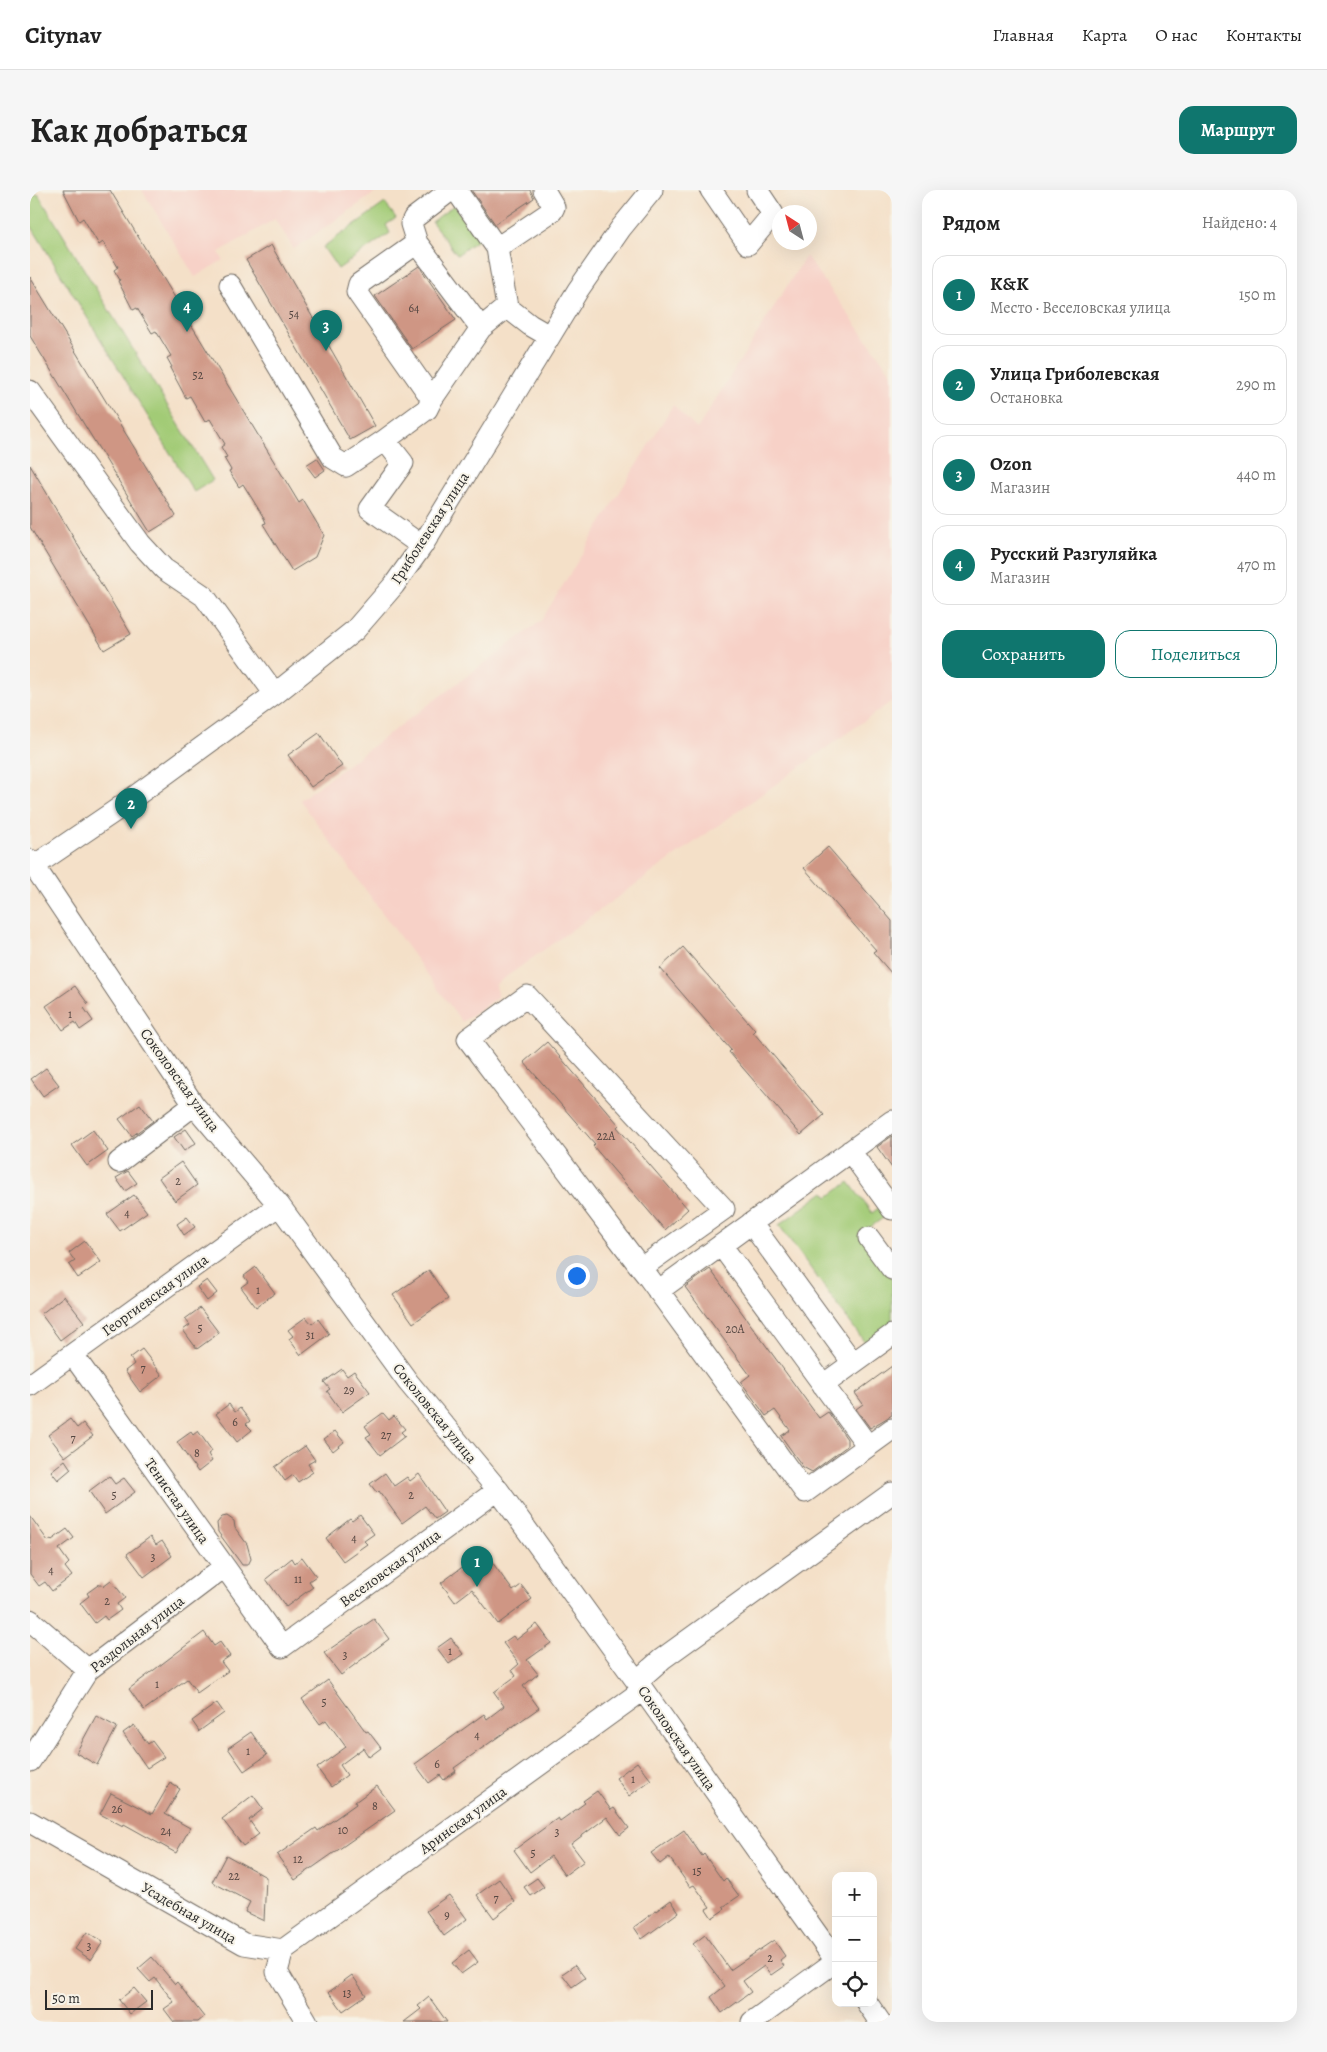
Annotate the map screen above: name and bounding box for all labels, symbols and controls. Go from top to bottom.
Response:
text: Citynav [25,19,101,51]
text: Главная [993,23,1054,47]
text: Карта [1082,23,1127,47]
text: О нас [1155,23,1198,47]
text: Контакты [1226,23,1302,47]
text: Как добраться [30,106,248,154]
button: Маршрут [1179,106,1297,154]
north arrow [772,205,817,250]
text: Рядом [942,209,1000,237]
text: Найдено: 4 [1202,212,1277,234]
text: K&K [990,271,1029,297]
text: 1 [956,284,962,306]
text: 150 m [1239,284,1276,306]
pin: 4 [171,291,203,332]
text: Место · Веселовская улица [990,297,1171,319]
house number: 64 [409,300,420,316]
house number: 54 [289,306,300,322]
pin: 3 [310,310,342,351]
text: Улица Гриболевская [990,361,1160,387]
house number: 52 [193,367,204,383]
text: 2 [955,374,963,396]
text: 290 m [1236,374,1276,396]
text: Остановка [990,387,1063,409]
text: Ozon [990,451,1032,477]
text: 3 [956,464,962,486]
text: 440 m [1236,464,1276,486]
street label: Гриболевская улица [386,468,474,588]
text: Магазин [990,477,1050,499]
text: Русский Разгуляйка [990,541,1157,567]
text: 4 [955,554,963,576]
text: 470 m [1237,554,1276,576]
text: Магазин [990,567,1050,589]
button: Сохранить [942,630,1105,678]
button: Поделиться [1115,630,1277,678]
pin: 2 [115,788,147,829]
house number: 1 [68,1006,72,1022]
street label: Соколовская улица [136,1024,224,1136]
house number: 22А [597,1128,616,1144]
house number: 2 [175,1173,181,1189]
house number: 4 [124,1205,130,1221]
street label: Георгиевская улица [98,1250,212,1340]
your location [564,1263,590,1289]
house number: 1 [256,1282,260,1298]
house number: 5 [197,1320,203,1336]
house number: 20А [725,1321,746,1337]
house number: 31 [305,1327,315,1343]
street label: Соколовская улица [388,1359,482,1467]
house number: 7 [140,1360,146,1376]
house number: 29 [343,1382,355,1398]
house number: 6 [232,1414,238,1430]
house number: 27 [381,1427,392,1443]
house number: 7 [70,1430,76,1446]
house number: 8 [194,1445,200,1461]
street label: Тенистая улица [140,1454,214,1548]
house number: 5 [111,1487,117,1503]
house number: 2 [408,1487,414,1503]
street label: Веселовская улица [335,1524,445,1611]
house number: 4 [351,1530,357,1546]
pin: 1 [461,1546,493,1587]
house number: 3 [151,1549,156,1565]
house number: 4 [48,1562,54,1578]
house number: 11 [294,1571,302,1587]
street label: Раздольная улица [86,1591,188,1677]
house number: 2 [104,1593,110,1609]
house number: 1 [448,1643,452,1659]
house number: 3 [343,1647,348,1663]
house number: 1 [155,1676,159,1692]
street label: Соколовская улица [633,1682,721,1794]
house number: 5 [321,1694,327,1710]
house number: 4 [474,1727,480,1743]
house number: 1 [246,1743,250,1759]
house number: 6 [434,1756,440,1772]
house number: 1 [631,1771,635,1787]
street label: Аринская улица [415,1782,511,1859]
house number: 8 [372,1798,378,1814]
house number: 26 [111,1801,123,1817]
house number: 10 [338,1822,348,1838]
house number: 24 [160,1823,172,1839]
house number: 3 [555,1824,560,1840]
house number: 5 [530,1845,536,1861]
house number: 12 [293,1851,303,1867]
house number: 15 [692,1863,702,1879]
house number: 22 [228,1868,240,1884]
map controls [832,1872,877,2007]
button: + [832,1872,877,1917]
street label: Усадебная улица [138,1878,240,1948]
house number: 7 [493,1890,499,1906]
house number: 9 [444,1907,450,1923]
button: − [832,1917,877,1962]
house number: 3 [87,1938,92,1954]
house number: 2 [767,1950,773,1966]
button: locate [832,1962,877,2007]
house number: 13 [342,1985,352,2001]
scale bar [45,1987,152,2010]
text: 50 m [52,1989,80,2008]

